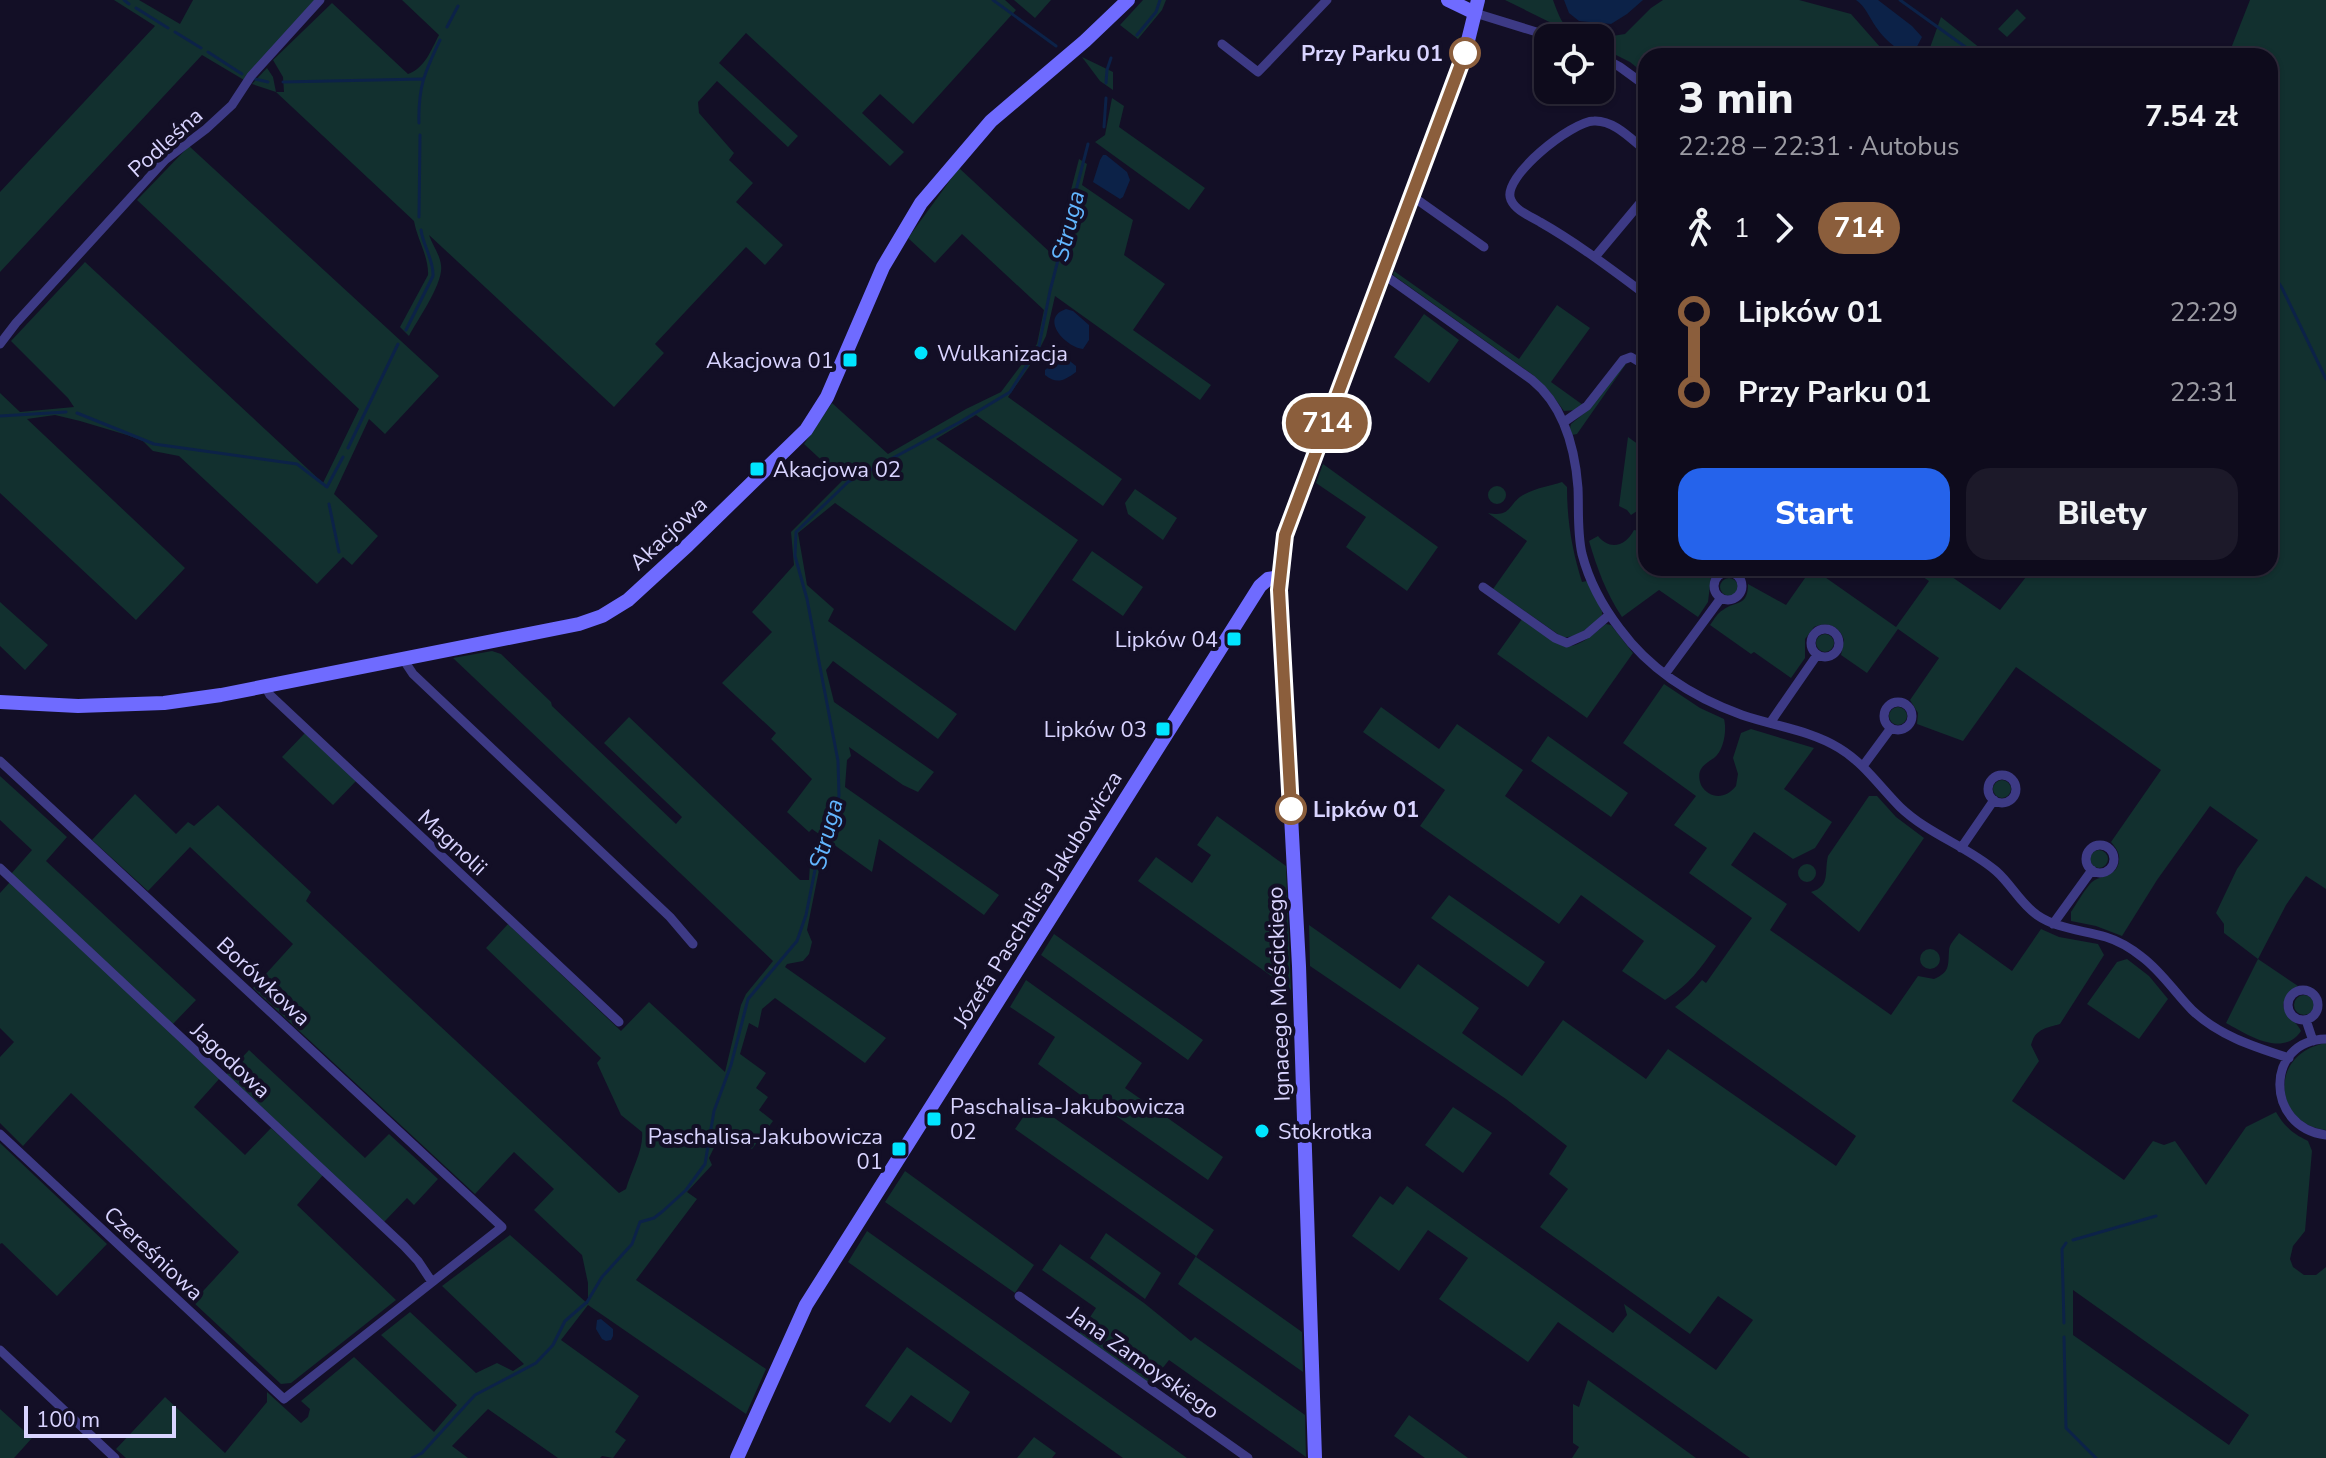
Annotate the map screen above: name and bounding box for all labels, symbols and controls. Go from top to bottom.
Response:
map controls [1534,24,1614,104]
button: locate [1534,24,1614,104]
marker: Przy Parku 01 [1450,38,1480,68]
place label: Przy Parku 01 [1301,39,1443,69]
text: 3 min [1678,69,1794,129]
text: 7.54 zł [2145,96,2238,137]
street label: Podleśna [122,101,210,184]
text: 22:28 – 22:31 · Autobus [1678,129,1960,164]
water label: Struga [1044,187,1092,265]
icon: walk [1678,206,1722,250]
icon: forward [1762,206,1806,250]
text: 714 [1834,209,1884,247]
text: 1 [1734,211,1750,246]
text: Lipków 01 [1738,292,1883,333]
text: 22:29 [2170,295,2238,330]
place label: Wulkanizacja [937,339,1068,369]
marker: Wulkanizacja [912,344,930,362]
place label: Akacjowa 01 [706,346,834,376]
marker: Akacjowa 01 [841,351,859,369]
text: Przy Parku 01 [1738,372,1932,413]
text: 22:31 [2170,375,2238,410]
line badge: 714 [1281,397,1373,449]
text: 714 [1302,404,1352,442]
place label: Akacjowa 02 [773,455,901,485]
marker: Akacjowa 02 [748,460,766,478]
button: Start [1678,468,1950,560]
button: Bilety [1966,468,2238,560]
street label: Akacjowa [623,490,714,577]
place label: Lipków 04 [1115,625,1218,655]
marker: Lipków 04 [1225,630,1243,648]
place label: Lipków 03 [1044,715,1147,745]
marker: Lipków 03 [1154,720,1172,738]
street label: Józefa Paschalisa Jakubowicza [946,765,1129,1034]
marker: Lipków 01 [1276,794,1306,824]
water label: Struga [801,795,851,873]
place label: Lipków 01 [1313,795,1419,825]
street label: Magnolii [411,803,494,883]
street label: Ignacego Mościckiego [1260,886,1298,1102]
street label: Borówkowa [210,930,317,1033]
street label: Jagodowa [183,1015,277,1105]
place label: Paschalisa-Jakubowicza 02 [950,1092,1185,1147]
marker: Paschalisa-Jakubowicza 02 [925,1110,943,1128]
place label: Stokrotka [1278,1117,1372,1147]
place label: Paschalisa-Jakubowicza 01 [648,1122,883,1177]
marker: Stokrotka [1253,1122,1271,1140]
marker: Paschalisa-Jakubowicza 01 [890,1140,908,1158]
street label: Czereśniowa [97,1200,210,1308]
street label: Jana Zamoyskiego [1061,1299,1225,1426]
scale bar [24,1402,176,1438]
text: 100 m [36,1405,100,1435]

